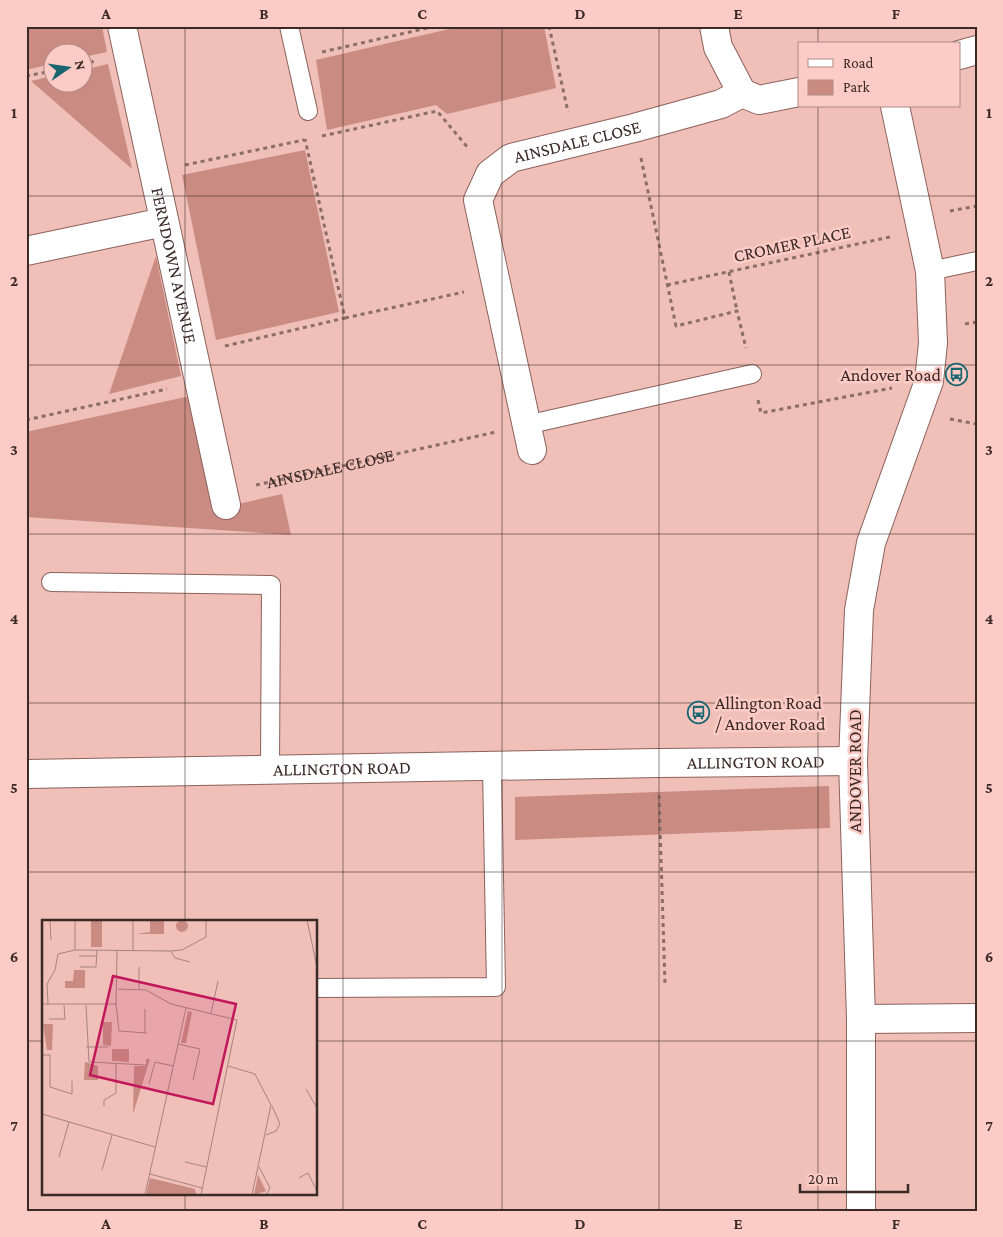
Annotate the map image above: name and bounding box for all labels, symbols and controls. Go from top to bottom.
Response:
text: A [100,5,111,22]
text: B [259,5,269,22]
text: C [417,5,427,22]
text: D [574,5,586,22]
text: E [733,5,743,22]
text: F [892,5,901,22]
north arrow [42,42,92,92]
legend [798,42,960,108]
text: Road [843,55,874,71]
text: N [72,59,90,72]
text: Park [843,79,870,95]
text: 1 [11,104,17,121]
text: 1 [986,104,992,121]
street label: AINSDALE CLOSE [512,117,643,167]
street label: FERNDOWN AVENUE [147,185,201,346]
street label: CROMER PLACE [732,222,853,266]
text: 2 [10,272,18,289]
text: 2 [985,272,993,289]
bus stop icon: Andover Road [945,363,969,387]
place label: Andover Road [840,365,942,385]
text: 3 [10,441,18,458]
text: 3 [985,441,993,458]
street label: AINSDALE CLOSE [265,445,396,492]
text: 4 [10,610,19,627]
text: 4 [985,610,994,627]
place label: Allington Road / Andover Road [715,693,826,734]
bus stop icon: Allington Road / Andover Road [687,701,711,725]
street label: ANDOVER ROAD [845,709,865,833]
street label: ALLINGTON ROAD [687,751,825,773]
street label: ALLINGTON ROAD [273,757,411,780]
text: 5 [10,779,18,796]
text: 5 [985,779,993,796]
inset map [42,920,318,1194]
text: 6 [10,948,18,965]
text: 6 [985,948,993,965]
text: 7 [10,1117,18,1134]
text: 7 [985,1117,993,1134]
scale bar [800,1162,908,1194]
text: 20 m [808,1171,839,1187]
text: A [100,1215,111,1232]
text: B [259,1215,269,1232]
text: C [417,1215,427,1232]
text: D [574,1215,586,1232]
text: E [733,1215,743,1232]
text: F [892,1215,901,1232]

